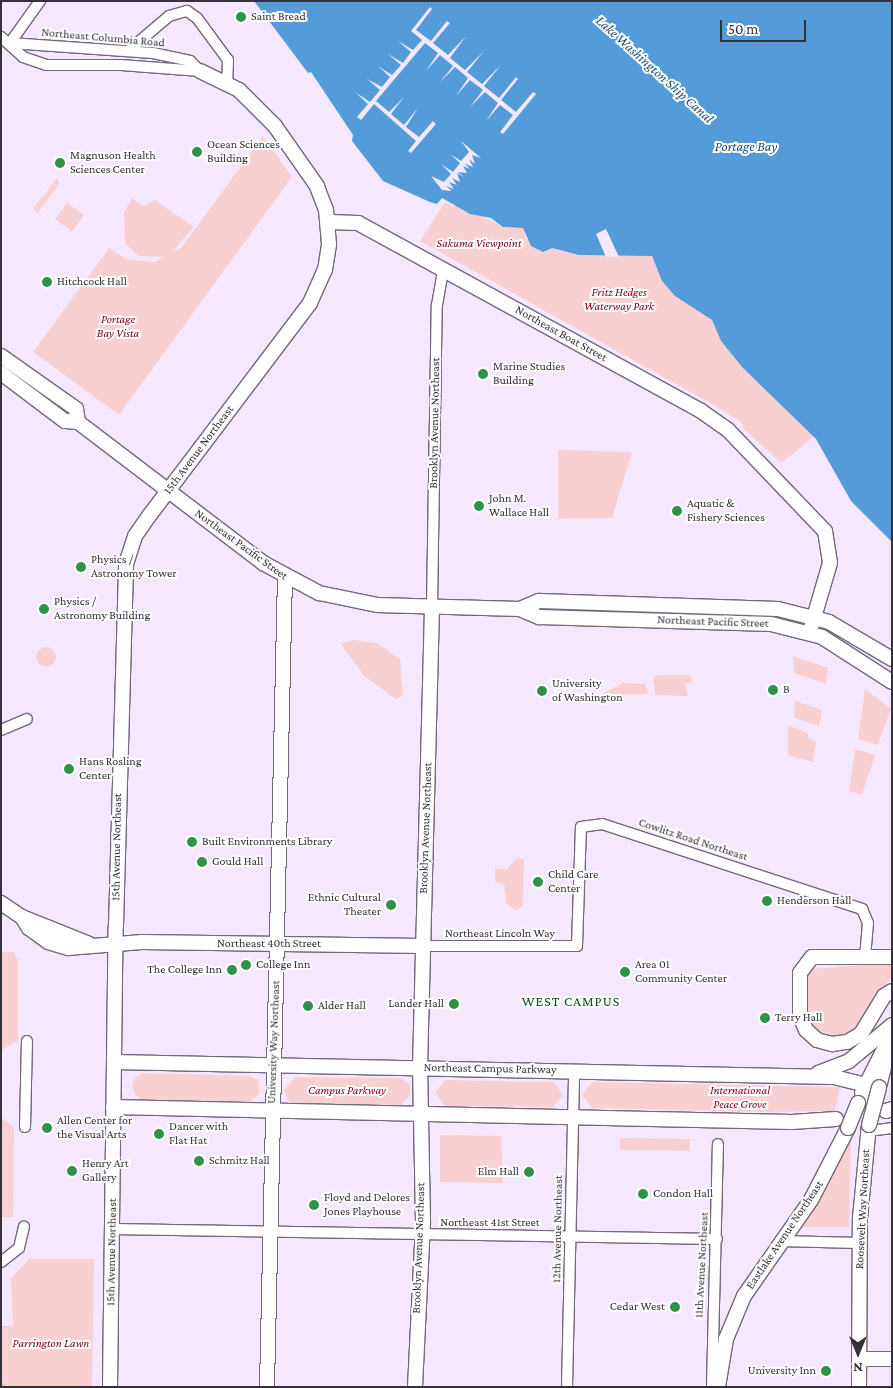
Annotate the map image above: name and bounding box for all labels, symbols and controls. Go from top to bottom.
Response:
place label: Saint Bread [251,10,306,24]
scale bar [723,10,809,42]
marker: Saint Bread [235,11,247,23]
water label: Lake Washington Ship Canal [593,12,717,126]
text: 50 m [728,21,758,37]
street label: Northeast Columbia Road [41,25,165,51]
place label: Ocean Sciences Building [207,138,280,166]
water label: Portage Bay [715,138,777,154]
marker: Ocean Sciences Building [191,146,203,158]
place label: Magnuson Health Sciences Center [70,149,156,177]
marker: Magnuson Health Sciences Center [54,157,66,169]
park label: Sakuma Viewpoint [437,237,521,251]
place label: Hitchcock Hall [57,275,127,289]
marker: Hitchcock Hall [41,276,53,288]
park label: Fritz Hedges Waterway Park [584,286,654,314]
street label: Northeast Boat Street [513,303,609,365]
park label: Portage Bay Vista [97,313,139,341]
street label: Brooklyn Avenue Northeast [427,357,443,489]
place label: Marine Studies Building [493,360,565,388]
marker: Marine Studies Building [477,368,489,380]
street label: 15th Avenue Northeast [161,403,237,497]
place label: John M. Wallace Hall [489,492,549,520]
place label: Aquatic & Fishery Sciences [687,497,765,525]
marker: John M. Wallace Hall [473,500,485,512]
marker: Aquatic & Fishery Sciences [671,505,683,517]
street label: Northeast Pacific Street [192,506,290,584]
place label: Physics / Astronomy Tower [91,553,177,581]
marker: Physics / Astronomy Tower [75,561,87,573]
place label: Physics / Astronomy Building [54,595,150,623]
marker: Physics / Astronomy Building [38,603,50,615]
street label: Northeast Pacific Street [657,613,769,631]
place label: University of Washington [552,677,623,705]
place label: B [783,683,790,697]
marker: B [767,684,779,696]
marker: University of Washington [536,685,548,697]
place label: Hans Rosling Center [79,755,142,783]
street label: Brooklyn Avenue Northeast [417,762,435,894]
marker: Hans Rosling Center [63,763,75,775]
street label: 15th Avenue Northeast [109,793,125,901]
street label: Cowlitz Road Northeast [637,816,749,864]
place label: Built Environments Library [202,835,332,849]
marker: Built Environments Library [186,836,198,848]
place label: Gould Hall [212,855,263,869]
marker: Gould Hall [196,856,208,868]
place label: Child Care Center [548,868,598,896]
marker: Child Care Center [532,876,544,888]
place label: Ethnic Cultural Theater [308,891,381,919]
place label: Henderson Hall [777,894,851,908]
marker: Henderson Hall [761,895,773,907]
marker: Ethnic Cultural Theater [385,899,397,911]
street label: Northeast Lincoln Way [445,927,555,941]
street label: Northeast 40th Street [217,937,321,951]
place label: College Inn [256,958,310,972]
place label: Area 01 Community Center [635,958,727,986]
marker: College Inn [240,959,252,971]
place label: The College Inn [147,963,222,977]
marker: The College Inn [226,964,238,976]
marker: Area 01 Community Center [619,966,631,978]
street label: University Way Northeast [265,980,283,1104]
district label: WEST CAMPUS [520,993,622,1009]
place label: Lander Hall [388,997,444,1011]
marker: Lander Hall [448,998,460,1010]
place label: Alder Hall [318,999,366,1013]
marker: Alder Hall [302,1000,314,1012]
place label: Terry Hall [775,1011,822,1025]
marker: Terry Hall [759,1012,771,1024]
street label: Northeast Campus Parkway [423,1061,557,1077]
park label: Campus Parkway [308,1084,386,1098]
park label: International Peace Grove [710,1084,770,1112]
place label: Allen Center for the Visual Arts [57,1114,132,1142]
place label: Dancer with Flat Hat [169,1120,228,1148]
marker: Allen Center for the Visual Arts [41,1122,53,1134]
marker: Dancer with Flat Hat [153,1128,165,1140]
street label: Roosevelt Way Northeast [853,1149,873,1269]
place label: Schmitz Hall [209,1154,270,1168]
marker: Schmitz Hall [193,1155,205,1167]
place label: Henry Art Gallery [82,1157,129,1185]
marker: Henry Art Gallery [66,1165,78,1177]
place label: Elm Hall [478,1165,519,1179]
marker: Elm Hall [523,1166,535,1178]
street label: 12th Avenue Northeast [550,1175,566,1283]
street label: Eastlake Avenue Northeast [743,1178,827,1292]
street label: Brooklyn Avenue Northeast [410,1182,428,1314]
place label: Condon Hall [653,1187,713,1201]
marker: Condon Hall [637,1188,649,1200]
place label: Floyd and Delores Jones Playhouse [324,1191,410,1219]
street label: 15th Avenue Northeast [104,1198,120,1306]
marker: Floyd and Delores Jones Playhouse [308,1199,320,1211]
street label: 11th Avenue Northeast [692,1212,712,1318]
street label: Northeast 41st Street [440,1216,540,1230]
place label: Cedar West [610,1300,665,1314]
marker: Cedar West [669,1301,681,1313]
north arrow [833,1328,883,1378]
park label: Parrington Lawn [13,1337,89,1351]
text: N [853,1360,863,1376]
place label: University Inn [748,1364,816,1378]
marker: University Inn [820,1365,832,1377]

